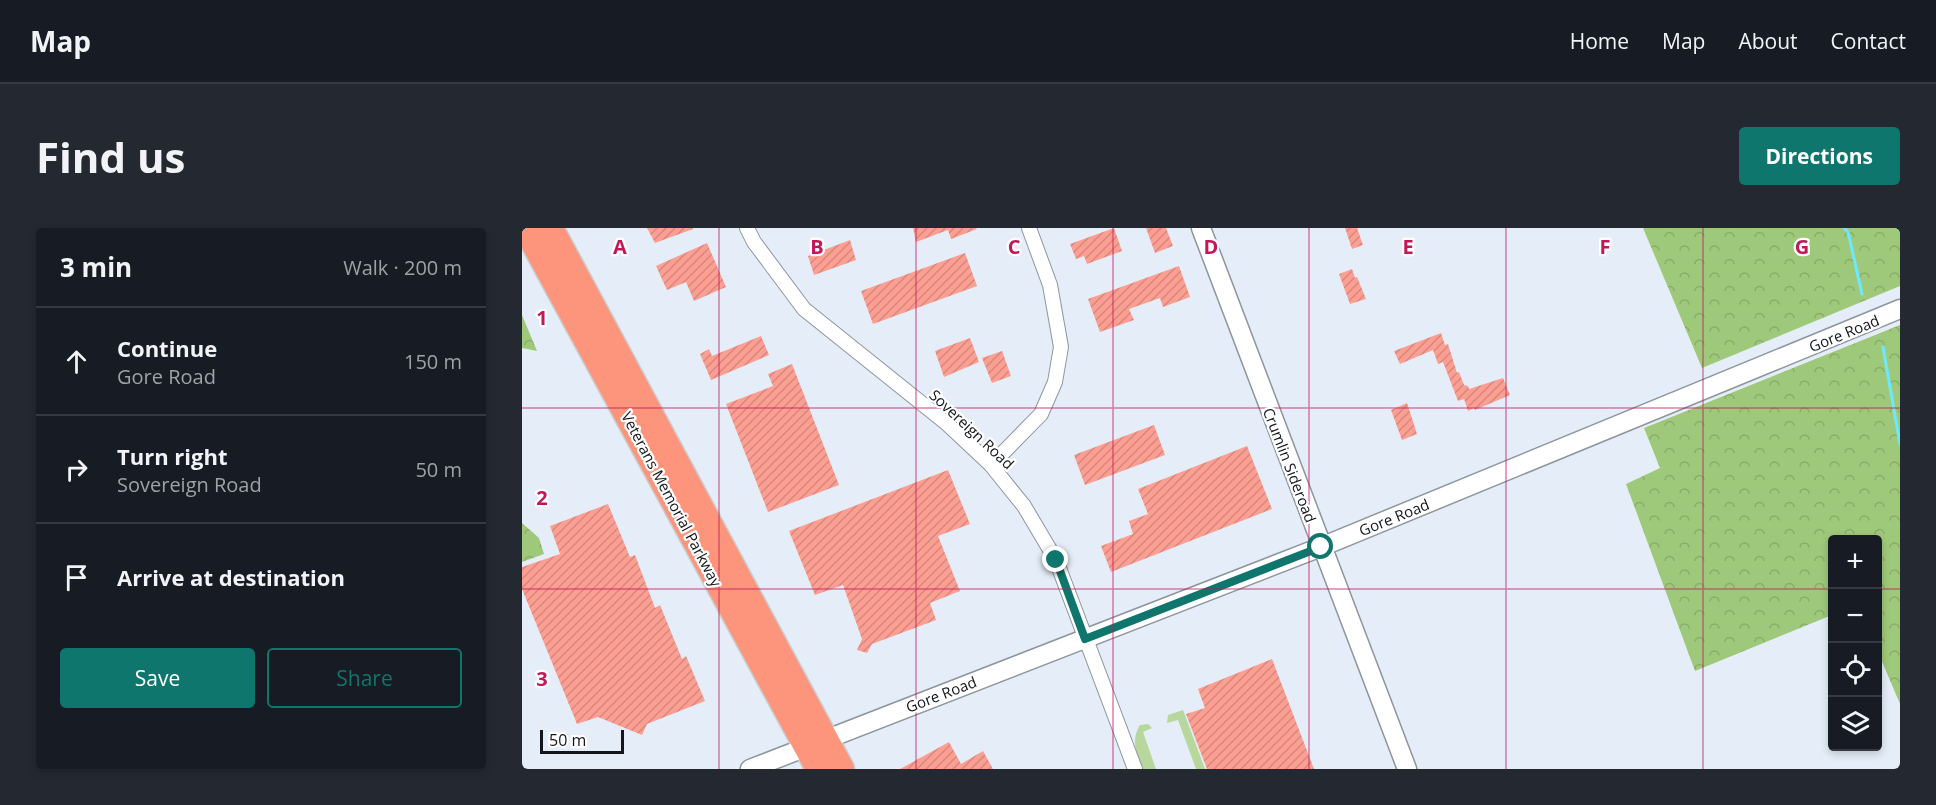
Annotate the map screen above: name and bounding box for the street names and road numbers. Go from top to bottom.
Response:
street label: Gore Road [1806,310,1882,356]
street label: Sovereign Road [925,385,1019,473]
street label: Crumlin Sideroad [1259,405,1321,525]
street label: Veterans Memorial Parkway [617,408,727,590]
street label: Gore Road [1356,494,1432,540]
street label: Gore Road [903,671,979,717]

